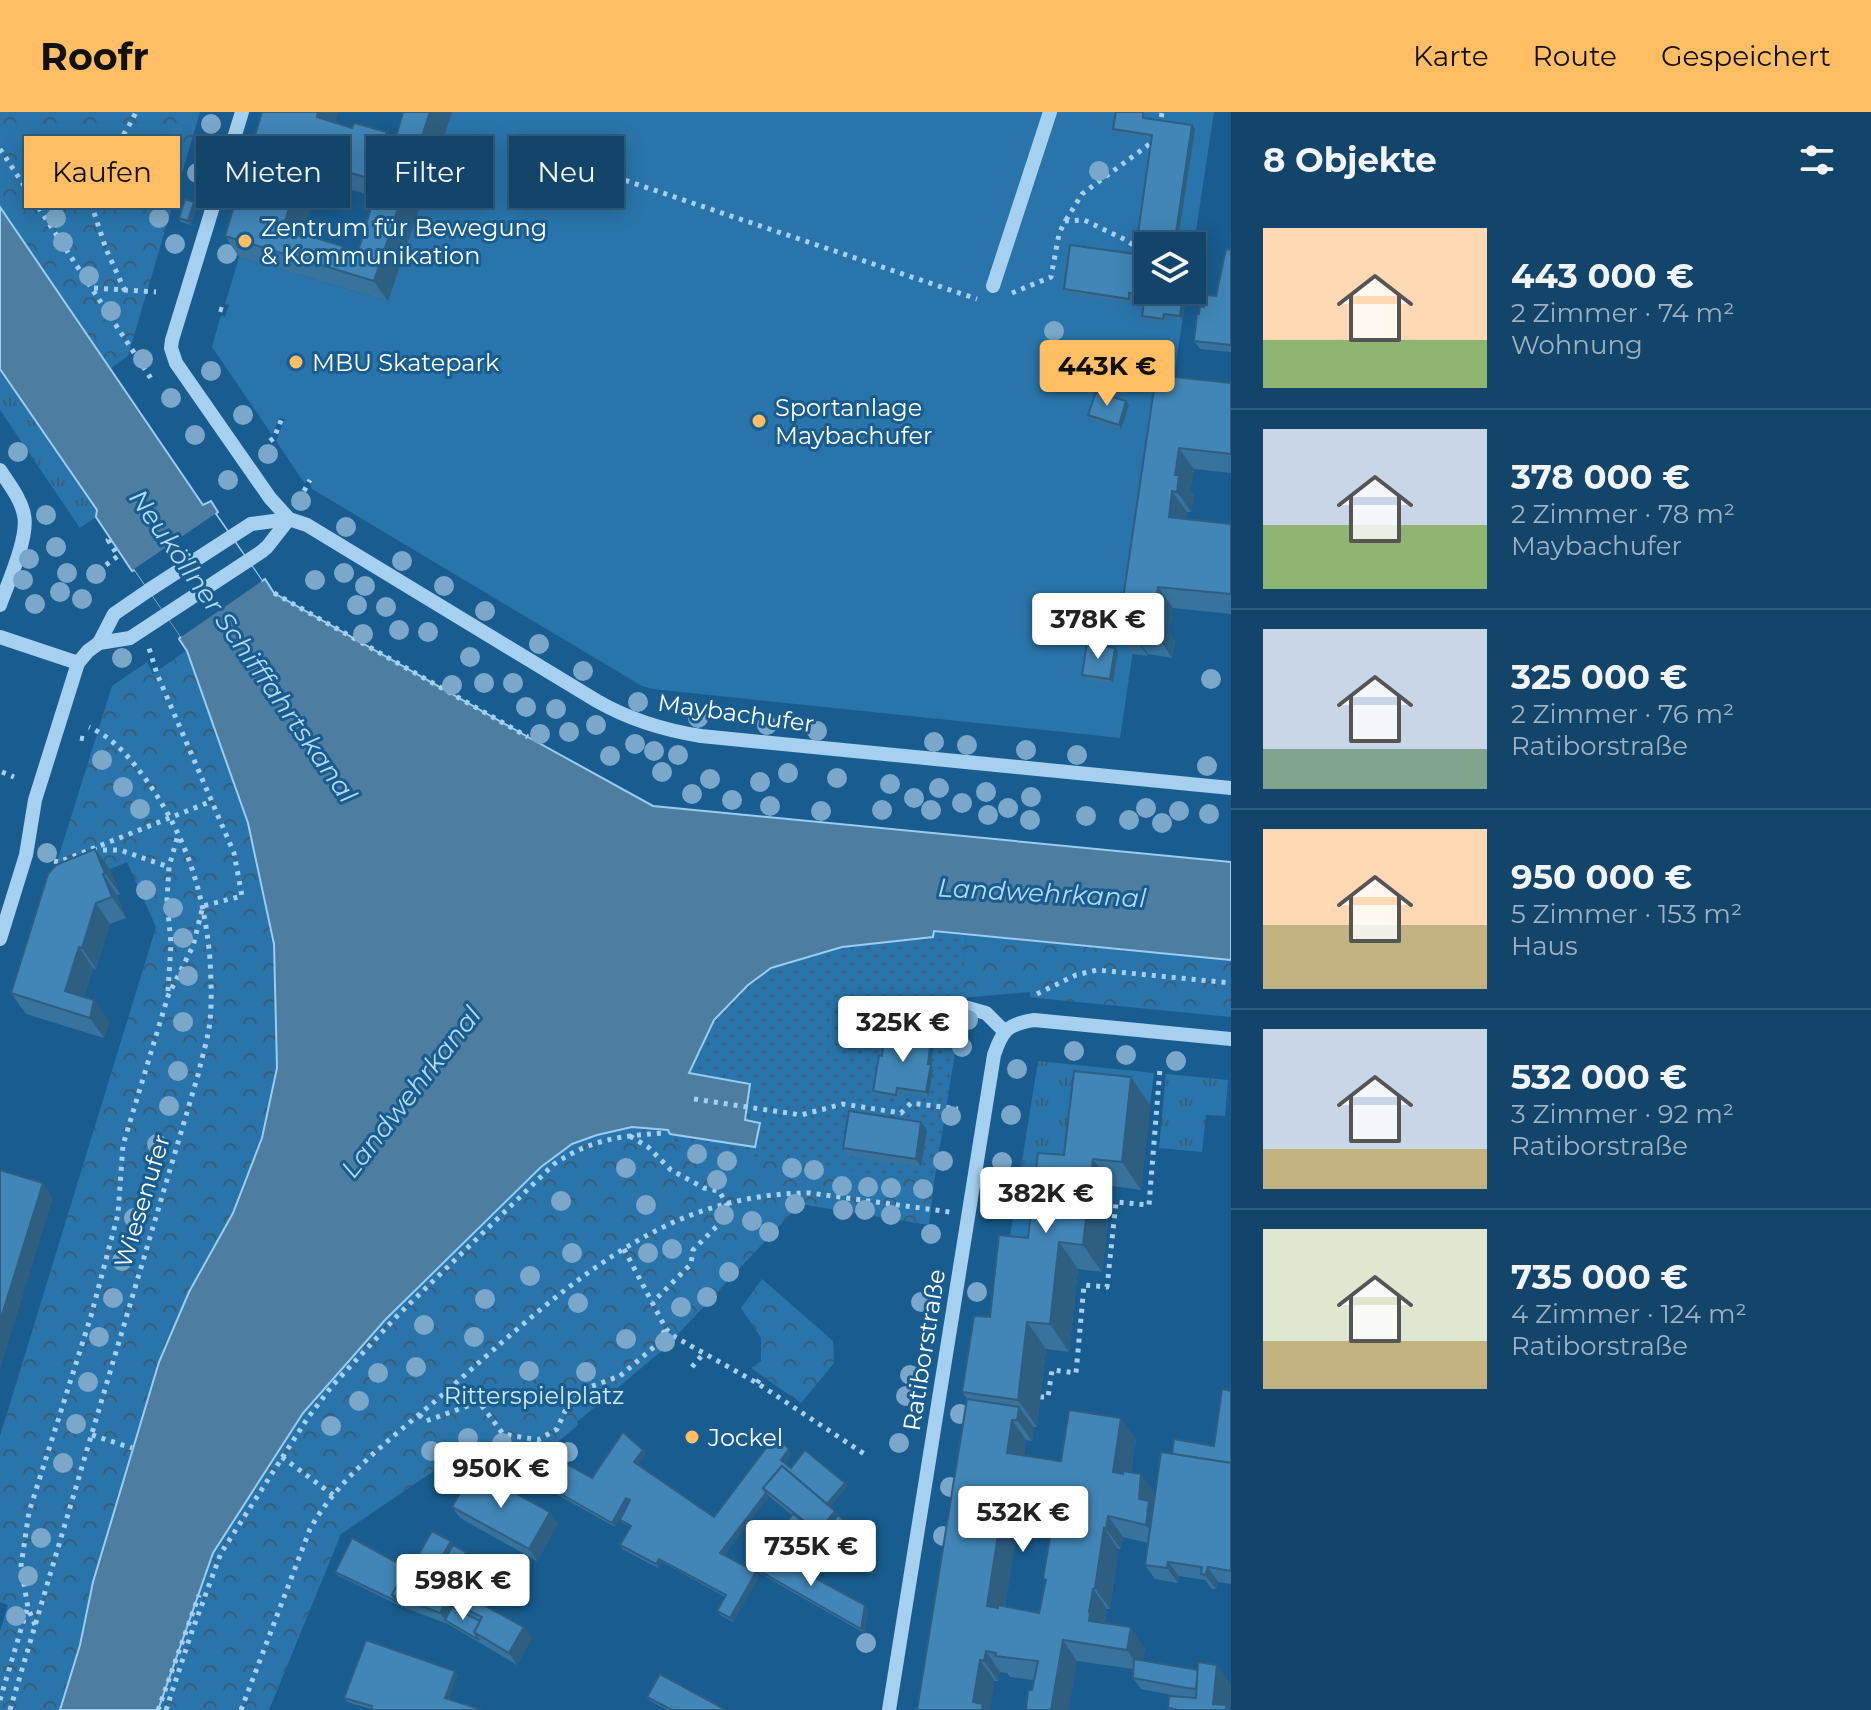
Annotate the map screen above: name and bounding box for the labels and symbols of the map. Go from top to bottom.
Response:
place label: Zentrum für Bewegung & Kommunikation [261,213,547,270]
marker: Zentrum für Bewegung & Kommunikation [236,232,254,250]
pin: 443K € [1042,340,1172,408]
place label: MBU Skatepark [312,348,500,377]
marker: MBU Skatepark [287,353,305,371]
place label: Sportanlage Maybachufer [775,393,933,450]
marker: Sportanlage Maybachufer [750,412,768,430]
water label: Neuköllner Schifffahrtskanal [122,483,364,809]
pin: 378K € [1033,593,1163,661]
street label: Maybachufer [656,688,816,738]
water label: Landwehrkanal [937,872,1147,914]
pin: 325K € [838,996,968,1064]
water label: Landwehrkanal [334,1000,488,1184]
street label: Wiesenufer [108,1131,176,1271]
pin: 382K € [981,1167,1111,1235]
street label: Ratiborstraße [897,1267,951,1433]
park label: Ritterspielplatz [444,1381,624,1410]
place label: Jockel [707,1423,783,1452]
marker: Jockel [683,1428,701,1446]
pin: 950K € [436,1442,566,1510]
pin: 532K € [958,1486,1088,1554]
pin: 735K € [746,1520,876,1588]
pin: 598K € [398,1554,528,1622]

